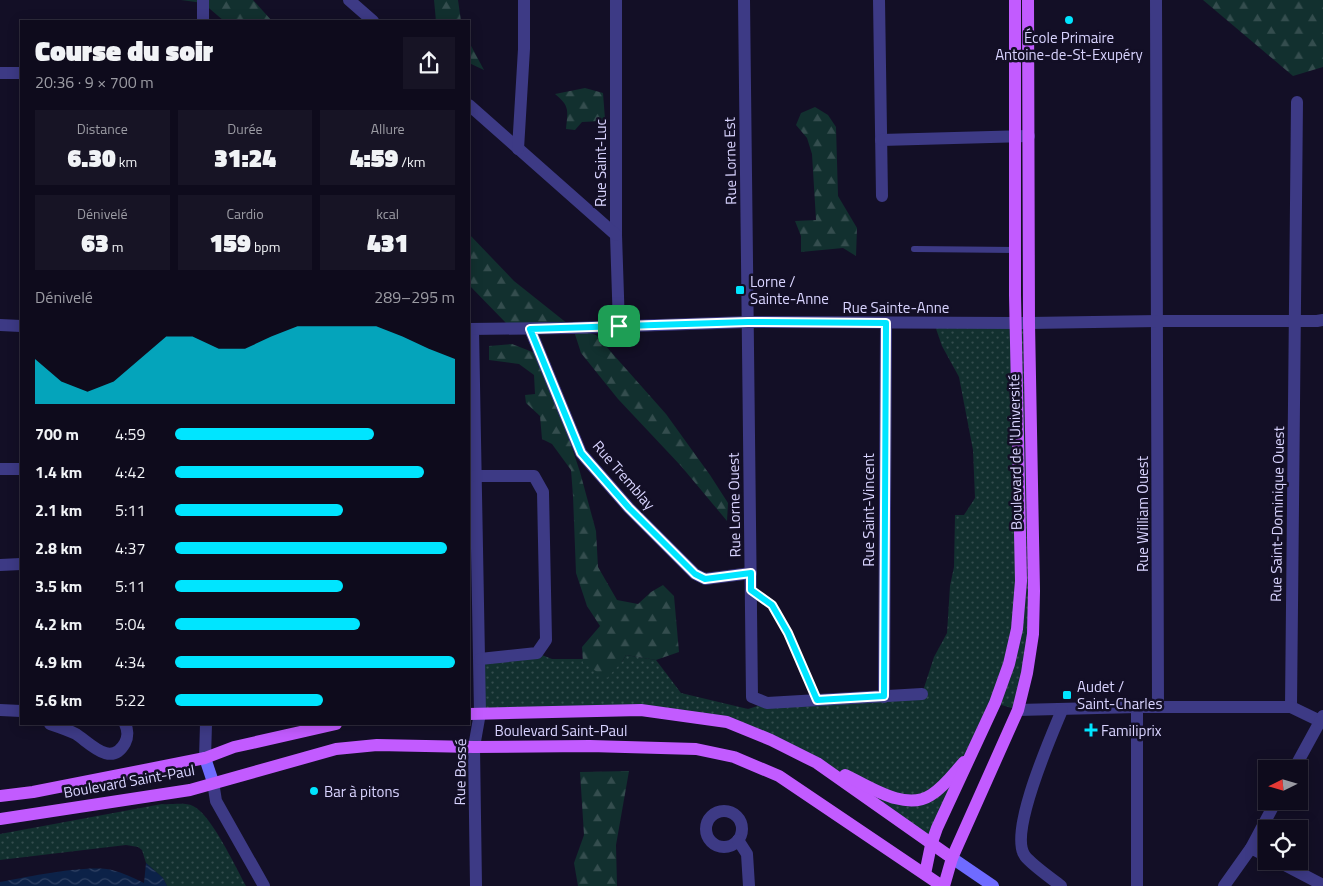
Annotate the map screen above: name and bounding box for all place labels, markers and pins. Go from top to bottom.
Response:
marker: École Primaire Antoine-de-St-Exupéry [1063,14,1075,26]
place label: École Primaire Antoine-de-St-Exupéry [995,26,1143,66]
place label: Lorne / Sainte-Anne [750,270,829,310]
marker: Lorne / Sainte-Anne [734,284,746,296]
pin [598,305,640,347]
place label: Audet / Saint-Charles [1077,675,1162,715]
marker: Audet / Saint-Charles [1061,689,1073,701]
place label: Familiprix [1101,719,1162,742]
marker: Familiprix [1085,724,1097,736]
place label: Bar à pitons [324,780,399,803]
marker: Bar à pitons [308,785,320,797]

